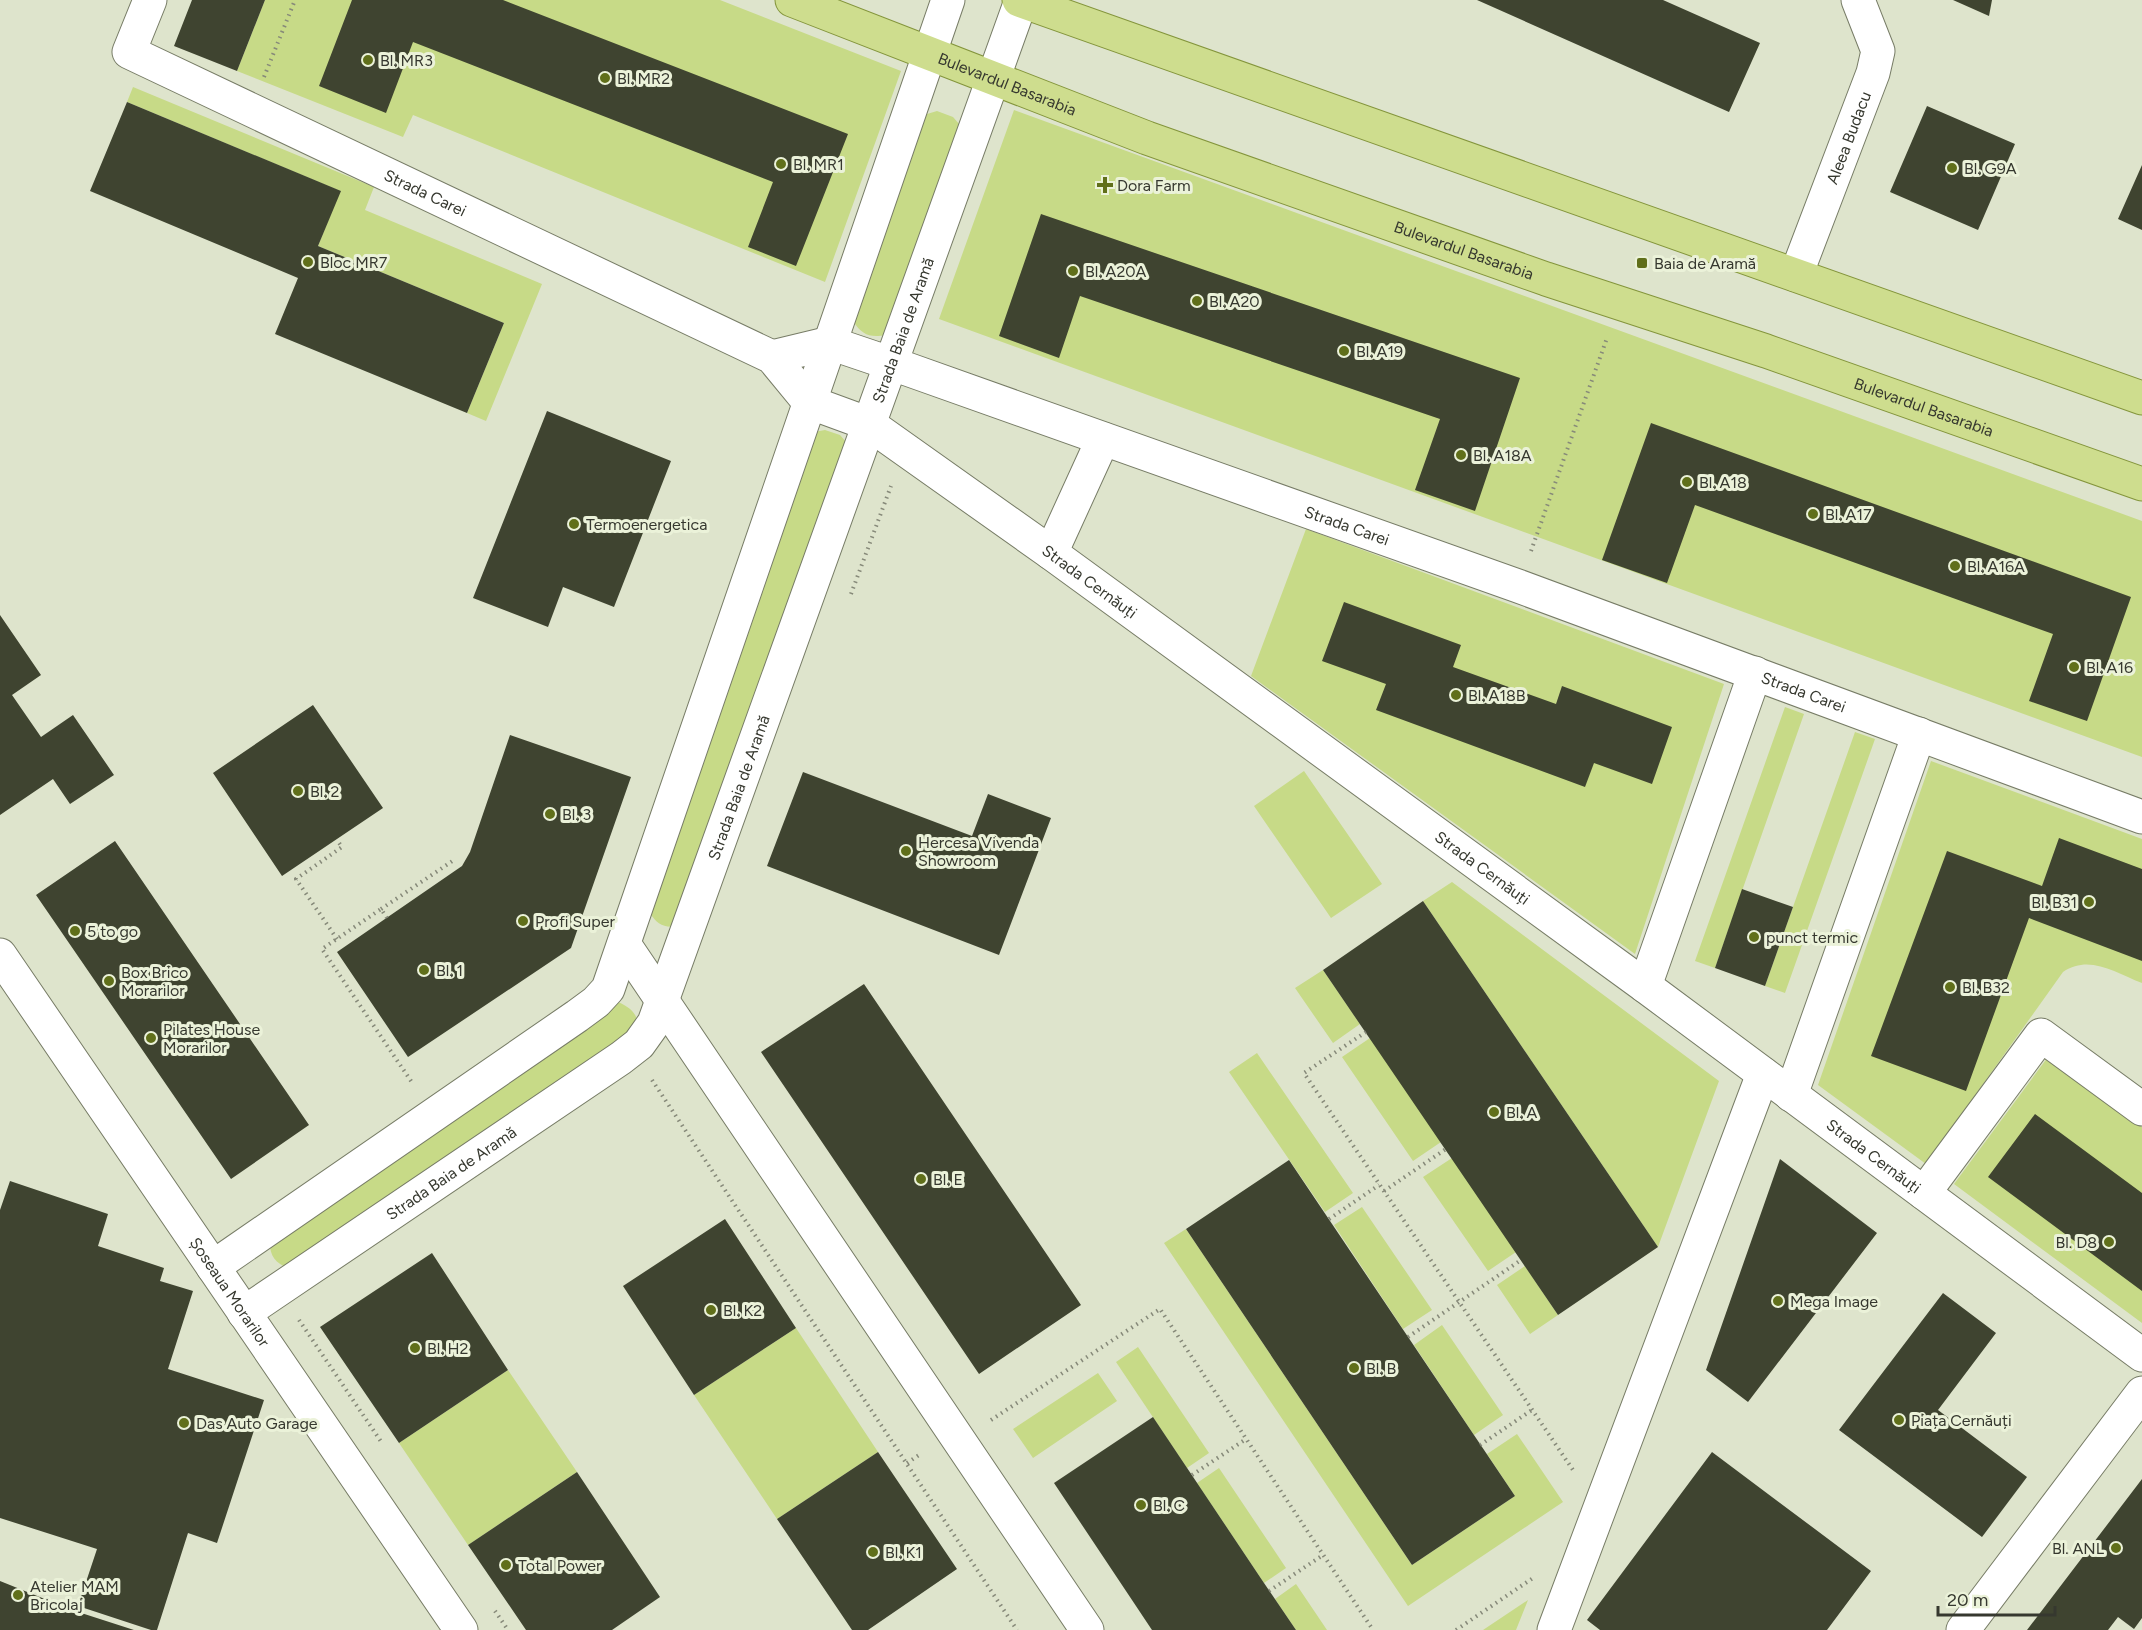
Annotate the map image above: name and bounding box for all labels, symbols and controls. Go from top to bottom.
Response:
street label: Bulevardul Basarabia [935,48,1079,119]
place label: Bl. MR3 [380,51,433,70]
marker: Bl. MR3 [361,53,375,67]
place label: Bl. MR2 [617,69,670,88]
marker: Bl. MR2 [598,71,612,85]
street label: Aleea Budacu [1822,89,1875,187]
place label: Bl. MR1 [793,155,844,174]
marker: Bl. MR1 [774,157,788,171]
place label: Bl. G9A [1964,159,2017,178]
marker: Bl. G9A [1945,161,1959,175]
street label: Strada Carei [381,165,469,220]
place label: Dora Farm [1117,176,1191,195]
marker: Dora Farm [1098,178,1112,192]
street label: Bulevardul Basarabia [1392,217,1536,283]
place label: Bloc MR7 [320,253,388,272]
place label: Baia de Aramă [1654,254,1756,273]
marker: Bloc MR7 [301,255,315,269]
street label: Strada Baia de Aramă [868,255,938,405]
marker: Baia de Aramă [1635,256,1649,270]
place label: Bl. A20A [1085,262,1147,281]
marker: Bl. A20A [1066,264,1080,278]
place label: Bl. A20 [1209,292,1260,311]
marker: Bl. A20 [1190,294,1204,308]
place label: Bl. A19 [1356,342,1403,361]
marker: Bl. A19 [1337,344,1351,358]
street label: Bulevardul Basarabia [1852,373,1996,440]
place label: Bl. A18A [1473,446,1532,465]
marker: Bl. A18A [1454,448,1468,462]
place label: Bl. A18 [1699,473,1747,492]
marker: Bl. A18 [1680,475,1694,489]
street label: Strada Carei [1302,502,1392,549]
place label: Bl. A17 [1825,505,1872,524]
marker: Bl. A17 [1806,507,1820,521]
place label: Termoenergetica [586,515,707,534]
marker: Termoenergetica [567,517,581,531]
street label: Strada Cernăuți [1039,540,1141,622]
place label: Bl. A16A [1967,557,2025,576]
marker: Bl. A16A [1948,559,1962,573]
place label: Bl. A16 [2086,658,2133,677]
marker: Bl. A16 [2067,660,2081,674]
street label: Strada Carei [1759,667,1849,716]
place label: Bl. A18B [1468,686,1526,705]
marker: Bl. A18B [1449,688,1463,702]
street label: Strada Baia de Aramă [704,712,773,863]
place label: Bl. 2 [310,782,340,801]
marker: Bl. 2 [291,784,305,798]
place label: Bl. 3 [562,805,591,824]
marker: Bl. 3 [543,807,557,821]
street label: Strada Cernăuți [1431,827,1534,908]
place label: Hercesa Vivenda Showroom [918,833,1039,870]
marker: Hercesa Vivenda Showroom [899,844,913,858]
place label: Bl. B31 [2031,893,2077,912]
marker: Bl. B31 [2082,895,2096,909]
place label: Profi Super [535,912,615,931]
marker: Profi Super [516,914,530,928]
place label: 5 to go [87,922,138,941]
marker: 5 to go [68,924,82,938]
place label: punct termic [1766,928,1858,947]
marker: punct termic [1747,930,1761,944]
place label: Bl. 1 [436,961,463,980]
place label: Box Brico Morarilor [121,963,188,1000]
marker: Bl. 1 [417,963,431,977]
marker: Box Brico Morarilor [102,974,116,988]
place label: Bl. B32 [1962,978,2010,997]
marker: Bl. B32 [1943,980,1957,994]
place label: Pilates House Morarilor [163,1020,260,1057]
marker: Pilates House Morarilor [144,1031,158,1045]
place label: Bl. A [1506,1103,1538,1122]
marker: Bl. A [1487,1105,1501,1119]
street label: Strada Cernăuți [1823,1115,1925,1197]
street label: Strada Baia de Aramă [382,1122,520,1224]
place label: Bl. E [933,1170,963,1189]
marker: Bl. E [914,1172,928,1186]
place label: Bl. D8 [2056,1233,2097,1252]
street label: Șoseaua Morarilor [186,1234,274,1351]
marker: Bl. D8 [2102,1235,2116,1249]
place label: Mega Image [1790,1292,1878,1311]
marker: Mega Image [1771,1294,1785,1308]
place label: Bl. K2 [723,1301,762,1320]
marker: Bl. K2 [704,1303,718,1317]
place label: Bl. H2 [427,1339,469,1358]
marker: Bl. H2 [408,1341,422,1355]
place label: Bl. B [1366,1359,1397,1378]
marker: Bl. B [1347,1361,1361,1375]
place label: Piața Cernăuți [1911,1411,2012,1430]
marker: Piața Cernăuți [1892,1413,1906,1427]
place label: Das Auto Garage [196,1414,318,1433]
marker: Das Auto Garage [177,1416,191,1430]
place label: Bl. C [1153,1496,1185,1515]
marker: Bl. C [1134,1498,1148,1512]
place label: Bl. ANL [2052,1539,2105,1558]
marker: Bl. ANL [2109,1541,2123,1555]
place label: Bl. K1 [885,1543,922,1562]
marker: Bl. K1 [866,1545,880,1559]
place label: Total Power [518,1556,602,1575]
marker: Total Power [499,1558,513,1572]
place label: Atelier MAM Bricolaj [30,1577,119,1614]
scale bar [1938,1579,2055,1617]
marker: Atelier MAM Bricolaj [11,1588,25,1602]
text: 20 m [1947,1589,1988,1611]

